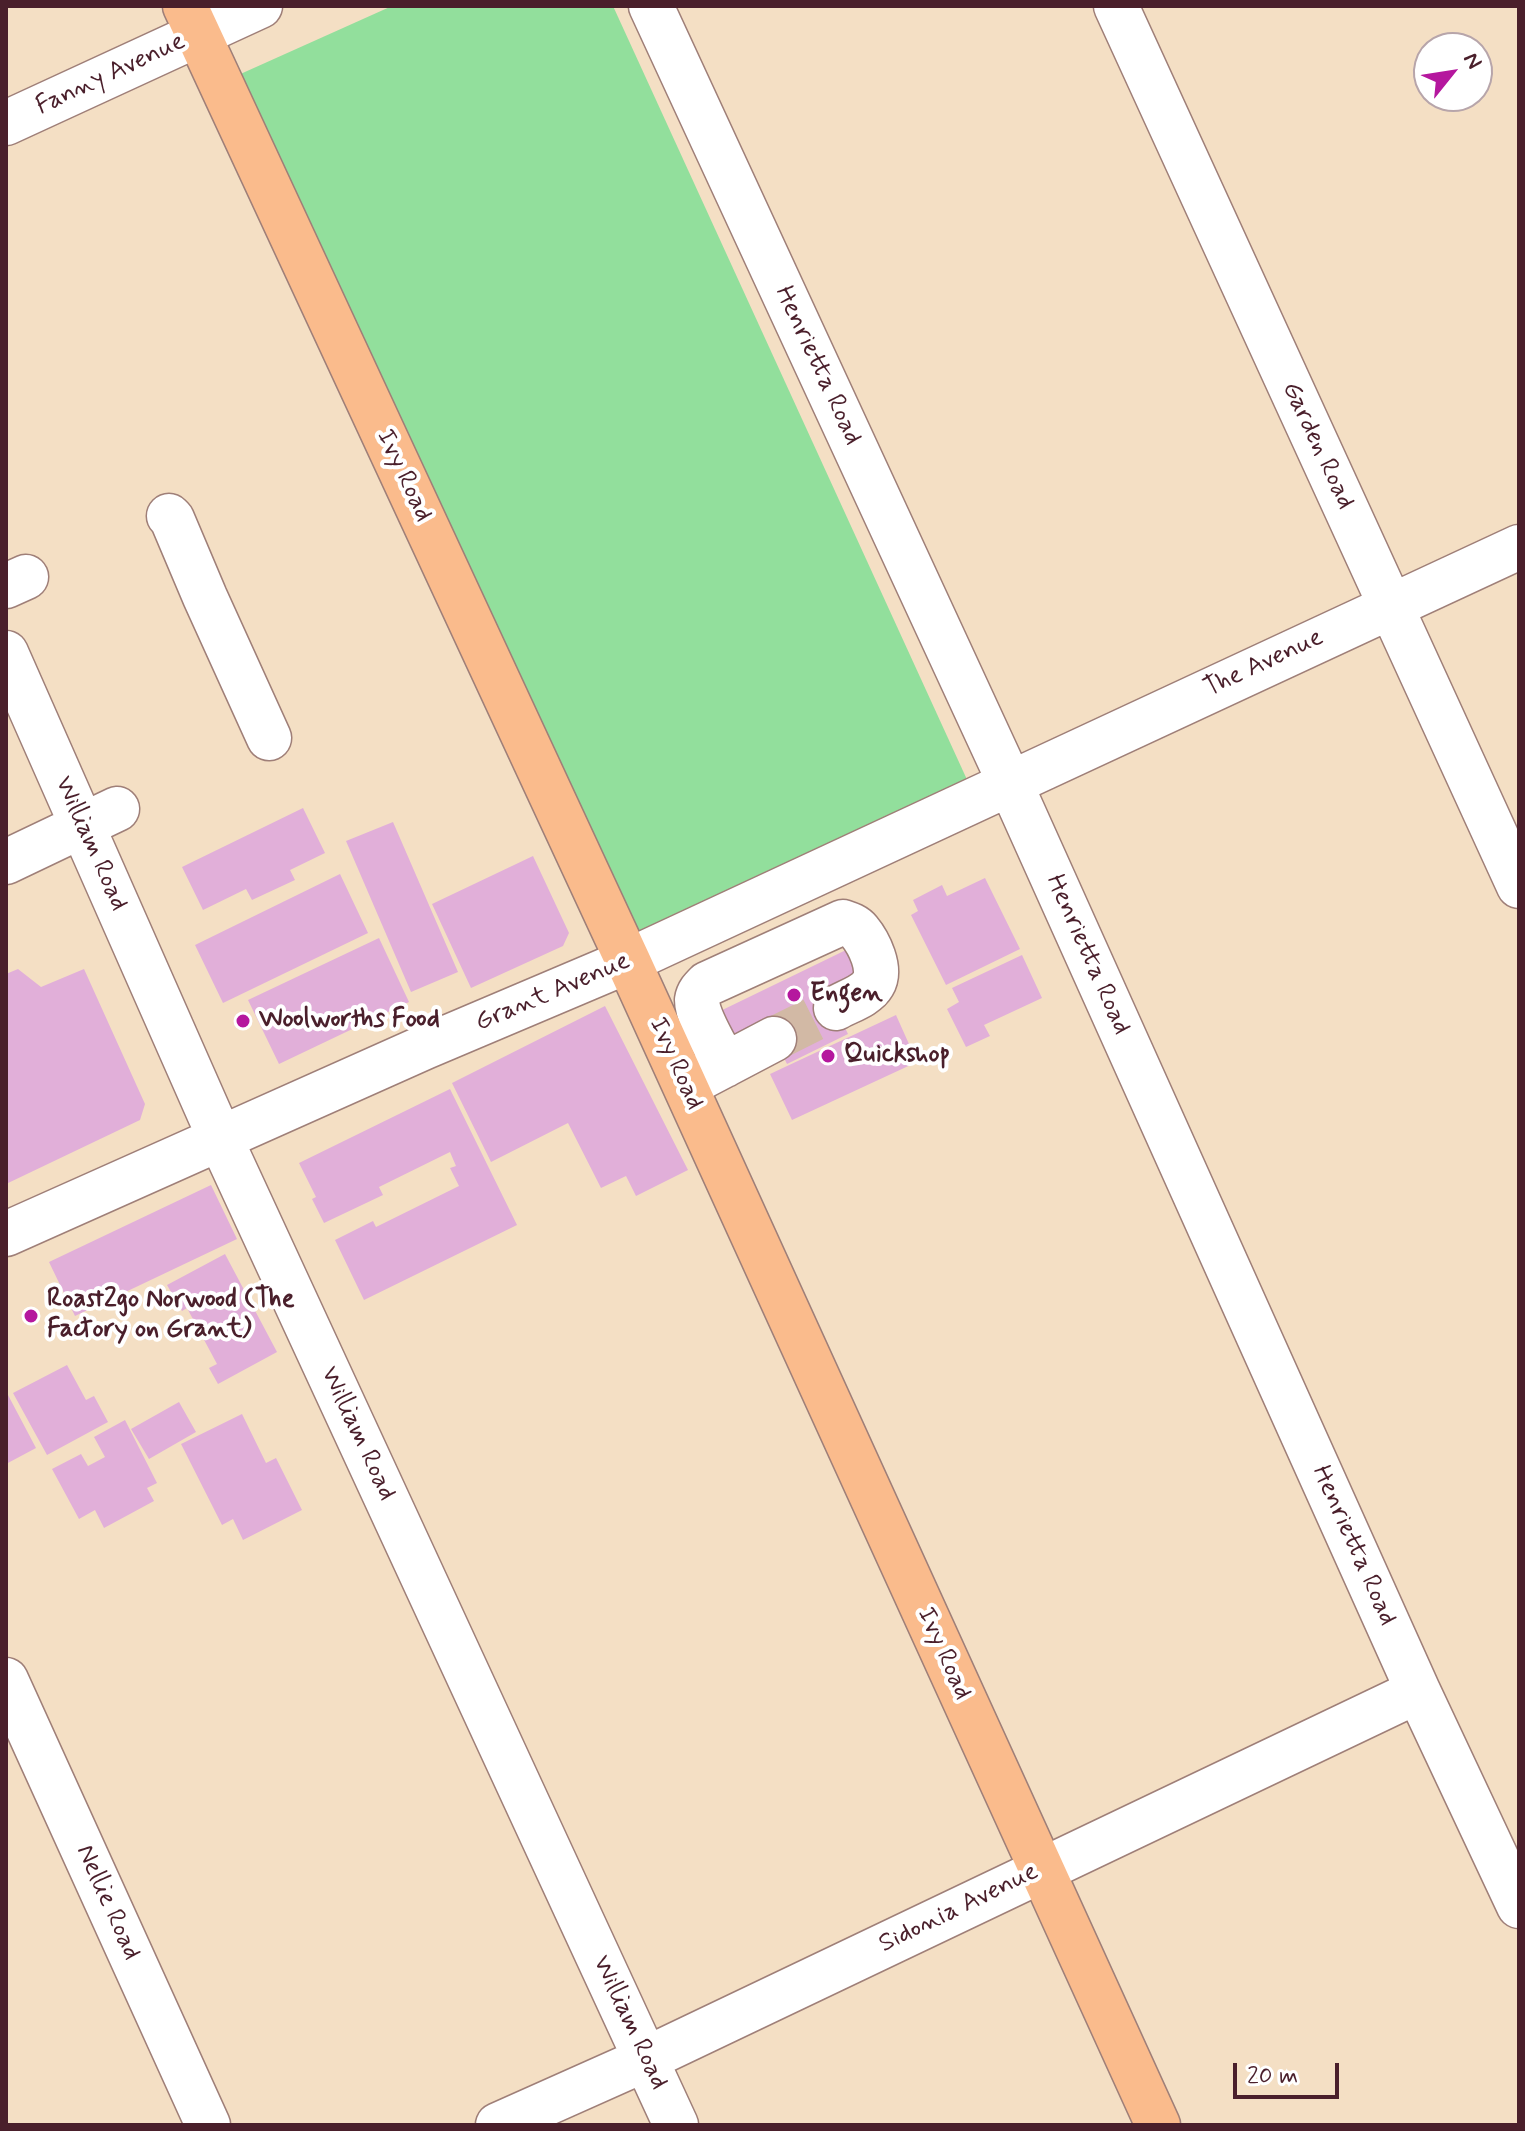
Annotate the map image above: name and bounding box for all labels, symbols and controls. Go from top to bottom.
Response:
street label: Fanny Avenue [31,27,191,123]
north arrow [1413,32,1493,112]
text: N [1456,48,1488,74]
street label: Henrietta Road [767,282,867,450]
street label: Garden Road [1274,377,1360,515]
street label: Ivy Road [368,425,438,527]
street label: The Avenue [1199,623,1329,705]
street label: William Road [46,772,134,916]
street label: Henrietta Road [1038,870,1136,1040]
street label: Grant Avenue [471,946,635,1040]
place label: Engen [810,979,883,1011]
marker: Engen [785,986,803,1004]
place label: Woolworths Food [259,1005,440,1037]
marker: Woolworths Food [234,1012,252,1030]
street label: Ivy Road [641,1013,709,1115]
place label: Quickshop [844,1040,950,1072]
marker: Quickshop [819,1047,837,1065]
place label: Roast2go Norwood (The Factory on Grant) [47,1285,294,1346]
marker: Roast2go Norwood (The Factory on Grant) [22,1307,40,1325]
street label: William Road [312,1362,402,1506]
street label: Henrietta Road [1304,1461,1402,1631]
street label: Ivy Road [909,1603,977,1705]
street label: Nellie Road [68,1841,146,1965]
street label: Sidonia Avenue [874,1857,1044,1961]
street label: William Road [584,1951,674,2095]
scale bar [1237,2047,1343,2097]
text: 20 m [1247,2061,1298,2092]

